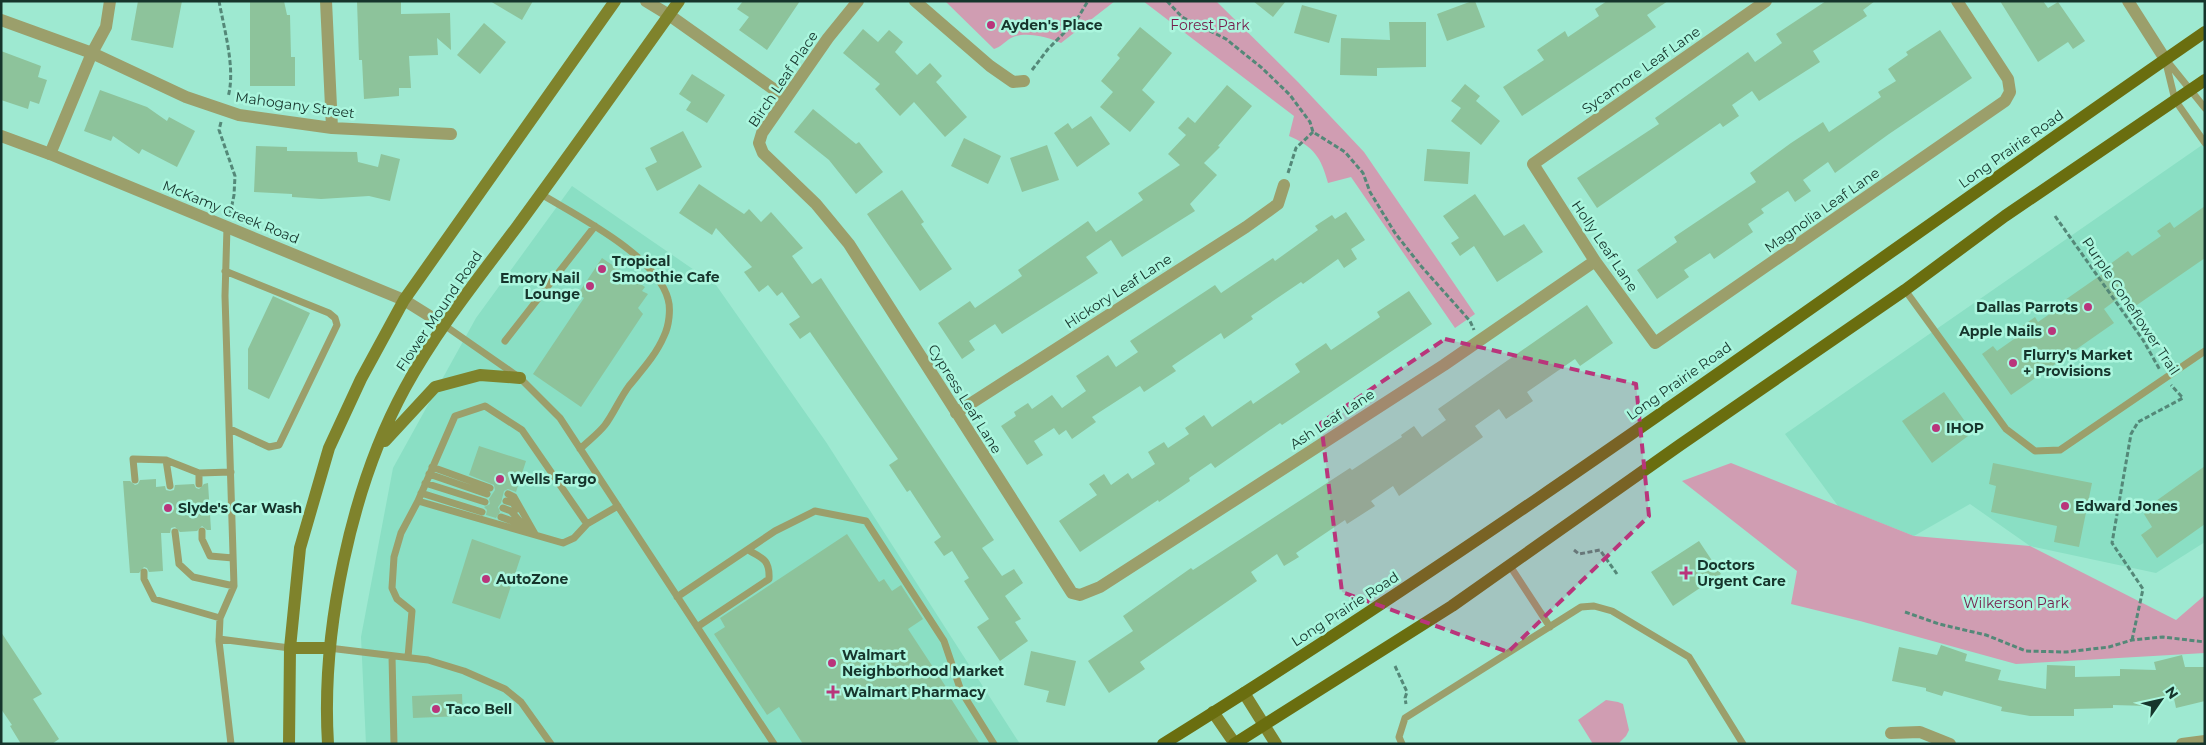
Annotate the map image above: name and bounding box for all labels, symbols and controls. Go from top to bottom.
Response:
place label: Ayden's Place [1000,16,1103,34]
park label: Forest Park [1170,16,1250,34]
marker: Ayden's Place [985,19,997,31]
street label: Sycamore Leaf Lane [1578,22,1704,118]
street label: Birch Leaf Place [744,28,822,130]
street label: Mahogany Street [234,88,356,122]
street label: Long Prairie Road [1955,106,2067,192]
street label: Magnolia Leaf Lane [1761,164,1883,256]
street label: McKamy Creek Road [160,176,302,248]
street label: Holly Leaf Lane [1568,197,1642,295]
street label: Purple Coneflower Trail [2078,234,2184,378]
street label: Flower Mound Road [392,247,486,375]
street label: Hickory Leaf Lane [1061,250,1175,332]
place label: Tropical Smoothie Cafe [612,252,720,286]
marker: Tropical Smoothie Cafe [596,263,608,275]
place label: Emory Nail Lounge [500,269,580,303]
marker: Emory Nail Lounge [584,280,596,292]
place label: Dallas Parrots [1976,298,2079,316]
marker: Dallas Parrots [2082,301,2094,313]
place label: Apple Nails [1958,322,2043,340]
marker: Apple Nails [2046,325,2058,337]
street label: Long Prairie Road [1623,338,1735,424]
street label: Cypress Leaf Lane [924,341,1006,457]
place label: Flurry's Market + Provisions [2023,346,2133,380]
marker: Flurry's Market + Provisions [2007,357,2019,369]
street label: Ash Leaf Lane [1286,385,1378,453]
place label: IHOP [1946,419,1984,437]
marker: IHOP [1930,422,1942,434]
place label: Wells Fargo [510,470,596,488]
marker: Wells Fargo [494,473,506,485]
place label: Edward Jones [2075,497,2178,515]
place label: Slyde's Car Wash [178,499,302,517]
marker: Edward Jones [2059,500,2071,512]
marker: Slyde's Car Wash [162,502,174,514]
place label: Doctors Urgent Care [1697,556,1786,590]
marker: Doctors Urgent Care [1679,566,1693,580]
street label: Long Prairie Road [1288,568,1402,650]
place label: AutoZone [495,570,568,588]
marker: AutoZone [480,573,492,585]
park label: Wilkerson Park [1963,594,2069,612]
place label: Walmart Neighborhood Market [842,646,1004,680]
marker: Walmart Neighborhood Market [826,657,838,669]
north arrow [2136,675,2186,725]
place label: Walmart Pharmacy [843,683,986,701]
text: N [2161,683,2182,702]
marker: Walmart Pharmacy [827,686,839,698]
place label: Taco Bell [446,700,512,718]
marker: Taco Bell [430,703,442,715]

